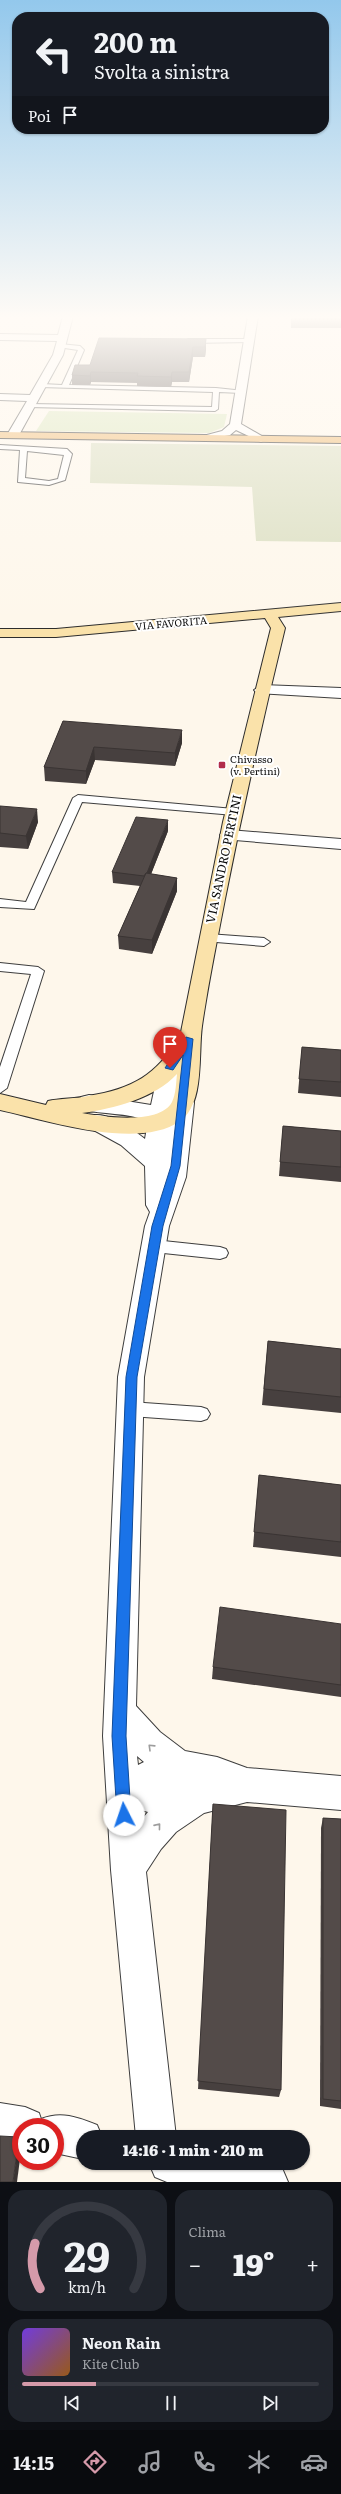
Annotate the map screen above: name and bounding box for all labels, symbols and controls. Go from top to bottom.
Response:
text: 200 m [94,20,177,62]
icon: left [28,28,80,80]
text: Svolta a sinistra [94,58,230,85]
text: Poi [28,104,51,127]
icon: arrive [59,104,81,126]
street label: VIA FAVORITA [134,612,208,633]
place label: Chivasso (v. Pertini) [230,751,280,778]
marker: Chivasso (v. Pertini) [217,760,227,770]
street label: VIA SANDRO PERTINI [201,793,245,925]
pin [153,1027,187,1068]
icon: arrive [159,1033,181,1055]
one-way arrow [148,1744,156,1752]
position arrow [103,1794,145,1836]
one-way arrow [153,1823,160,1830]
speed limit sign: 30 [12,2118,64,2170]
text: 14:16 · 1 min · 210 m [123,2138,263,2161]
text: 29 [64,2222,110,2284]
text: Clima [189,2222,226,2241]
text: 19° [233,2241,275,2285]
text: − [189,2247,201,2280]
text: + [306,2247,319,2280]
text: km/h [68,2275,107,2296]
text: Neon Rain [82,2331,161,2354]
text: Kite Club [82,2354,139,2373]
icon: previous [61,2392,83,2414]
icon: pause [160,2392,182,2414]
icon: next [259,2392,281,2414]
icon: directions [81,2448,109,2476]
icon: music [136,2448,164,2476]
icon: phone [190,2448,218,2476]
icon: climate [245,2448,273,2476]
icon: car [300,2448,328,2476]
text: 14:15 [13,2449,54,2476]

